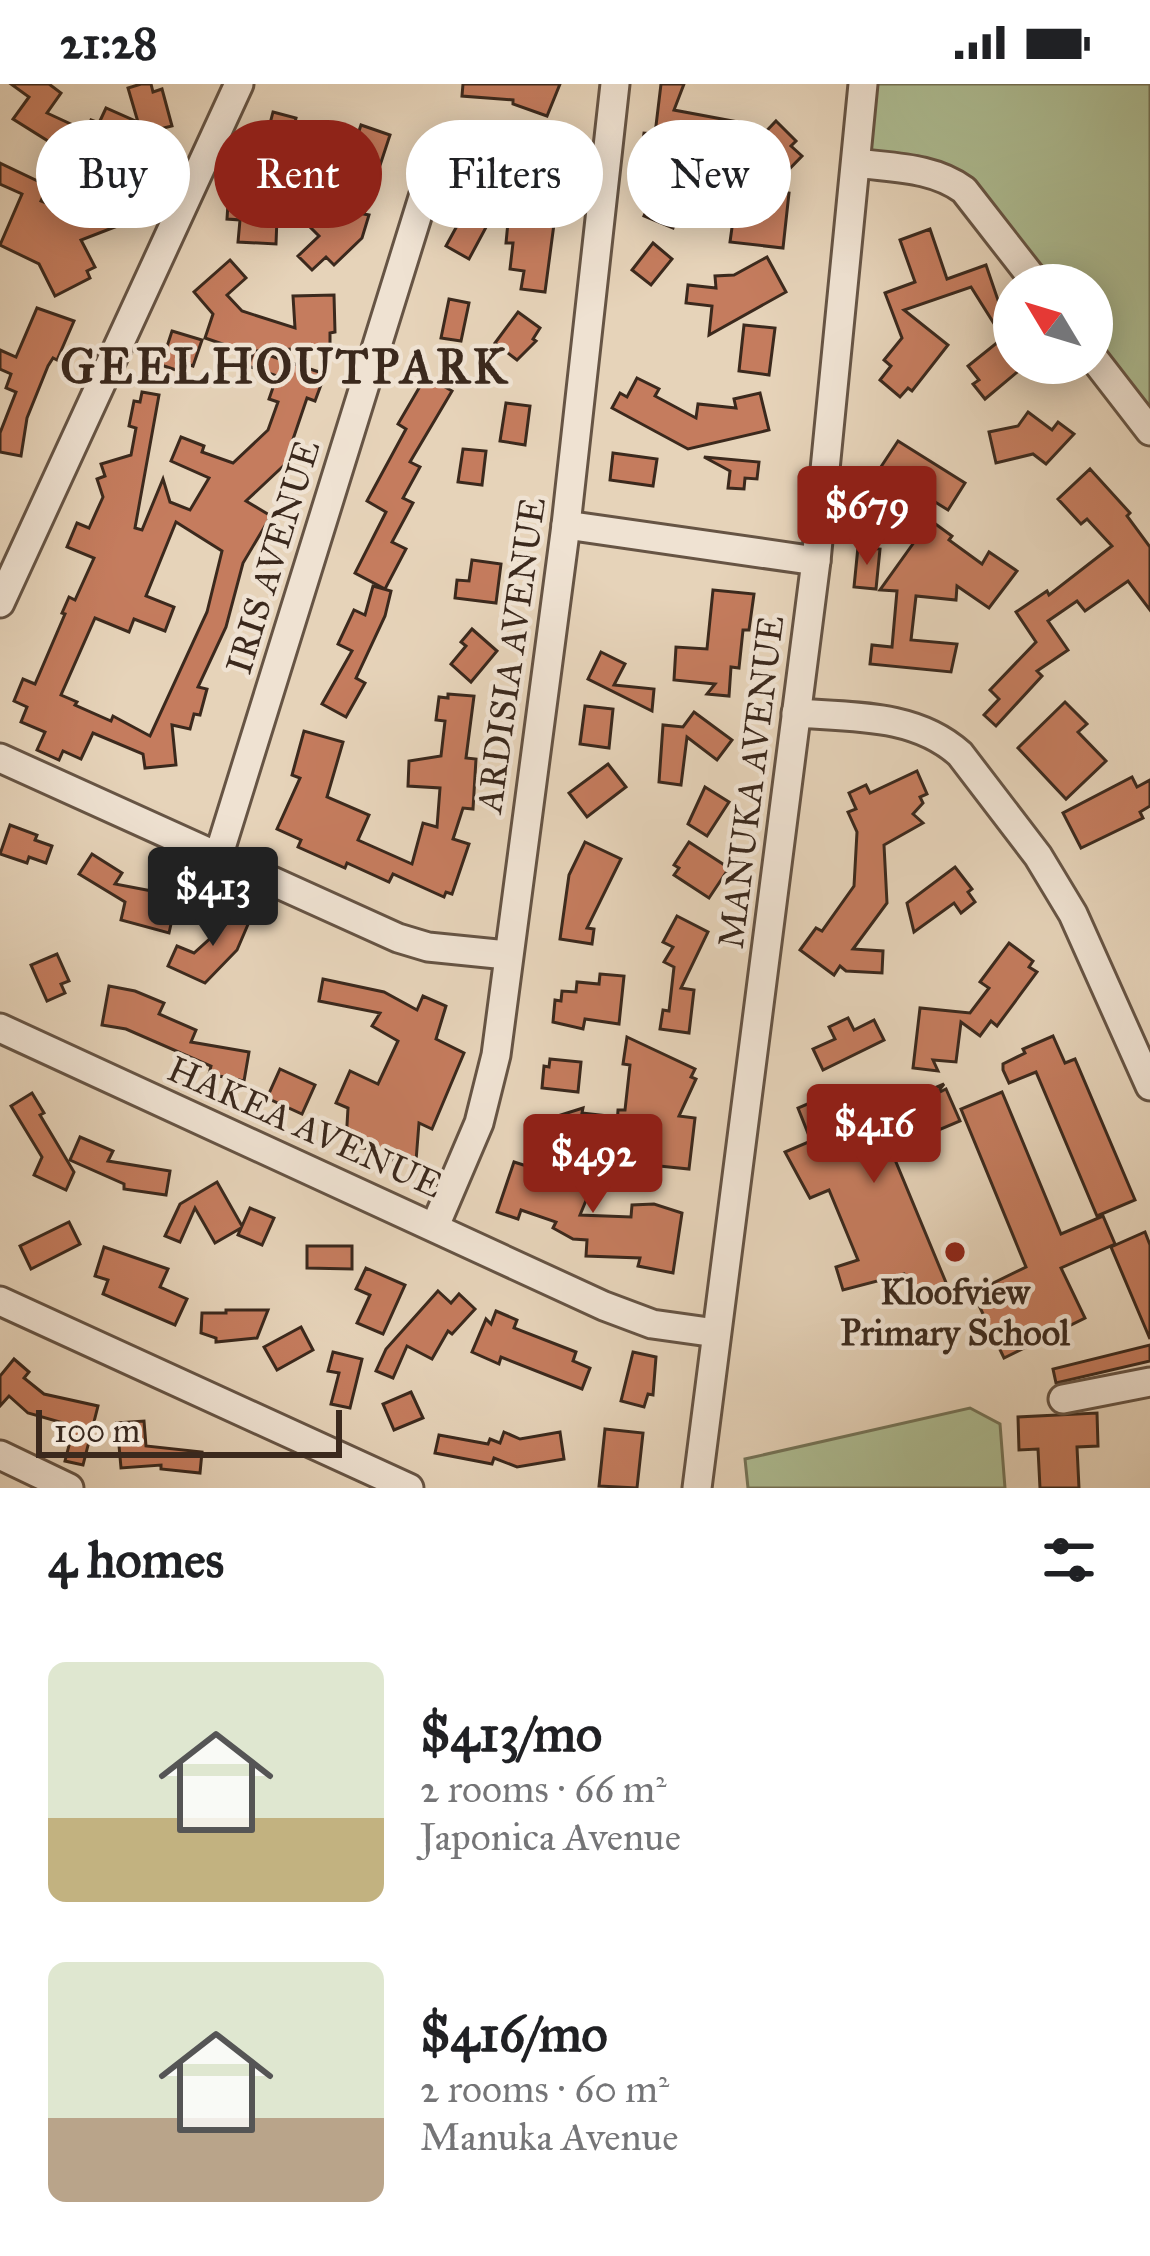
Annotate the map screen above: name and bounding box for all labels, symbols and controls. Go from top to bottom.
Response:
text: 21:28 [60,15,157,70]
chip: Buy [36,120,190,228]
chip: Rent [214,120,382,228]
chip: Filters [406,120,603,228]
chip: New [627,120,791,228]
north arrow [993,264,1113,384]
map controls [993,264,1113,384]
district label: GEELHOUTPARK [60,337,510,396]
street label: IRIS AVENUE [217,435,329,679]
pin: $679 [796,466,938,568]
text: $679 [824,481,910,529]
street label: ARDISIA AVENUE [467,494,555,818]
street label: MANUKA AVENUE [709,613,793,951]
pin: $413 [142,847,284,949]
text: $413 [175,862,251,910]
street label: HAKEA AVENUE [161,1047,449,1207]
pin: $416 [803,1084,945,1186]
text: $416 [834,1099,914,1147]
pin: $492 [522,1114,664,1216]
text: $492 [550,1129,636,1177]
marker: Kloofview Primary School [942,1239,968,1265]
place label: Kloofview Primary School [840,1270,1071,1355]
scale bar [36,1404,342,1457]
text: 100 m [54,1411,140,1451]
icon: filters [1036,1527,1102,1593]
text: 4 homes [48,1529,224,1591]
text: $413/mo [420,1703,602,1765]
icon: home [144,1710,288,1854]
text: 2 rooms · 66 m² [420,1765,667,1813]
text: Japonica Avenue [420,1813,681,1861]
text: $416/mo [420,2003,608,2065]
icon: home [144,2010,288,2154]
text: 2 rooms · 60 m² [420,2065,669,2113]
text: Manuka Avenue [420,2113,678,2161]

